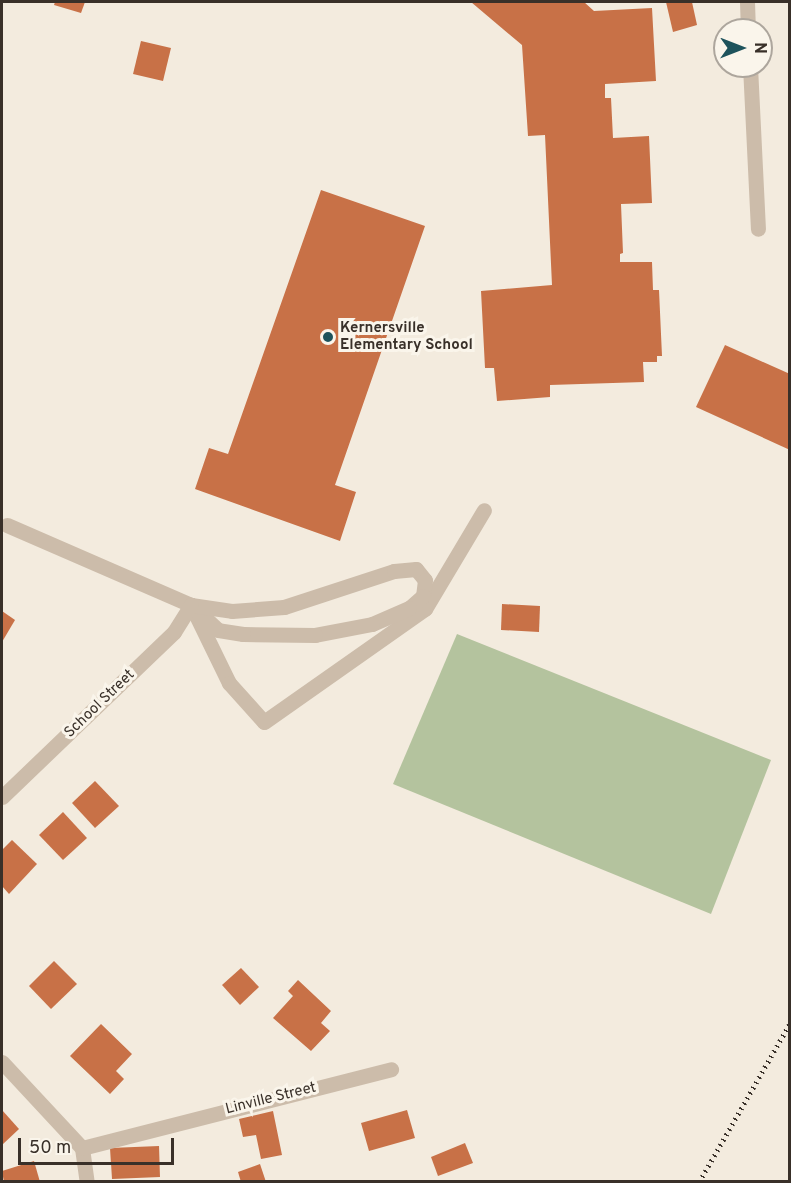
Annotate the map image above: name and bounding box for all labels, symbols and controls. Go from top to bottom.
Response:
north arrow [713,18,773,78]
text: N [749,42,769,54]
place label: Kernersville Elementary School [340,319,473,354]
marker: Kernersville Elementary School [321,330,335,344]
street label: School Street [61,666,139,742]
street label: Linville Street [224,1079,318,1119]
scale bar [21,1126,177,1164]
text: 50 m [29,1137,71,1160]

